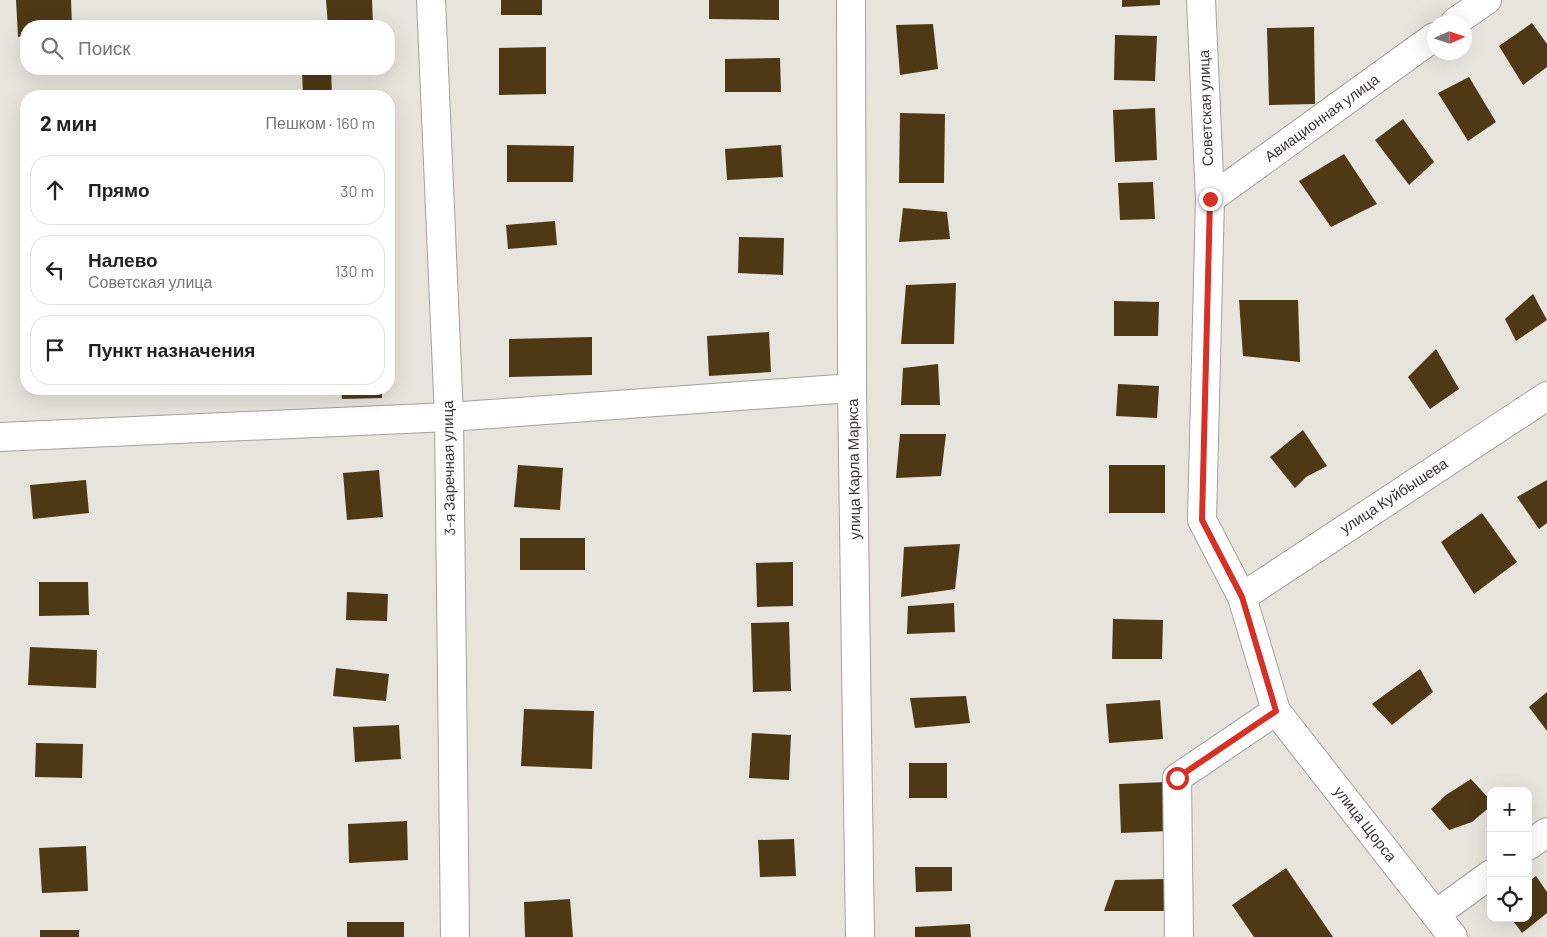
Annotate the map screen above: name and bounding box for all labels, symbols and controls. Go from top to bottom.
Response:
north arrow [1427,15,1472,60]
search box [20,20,395,75]
icon: search [38,34,66,62]
text: Поиск [78,36,131,59]
street label: Советская улица [1194,49,1216,167]
street label: Авиационная улица [1261,69,1383,165]
text: 2 мин [40,110,97,135]
text: Пешком · 160 m [266,113,375,132]
icon: ahead [41,176,69,204]
text: Прямо [88,178,150,201]
text: 30 m [340,181,374,200]
route end [1199,188,1222,211]
text: Налево [88,248,158,271]
icon: left [41,256,69,284]
text: 130 m [335,261,374,280]
text: Советская улица [88,272,212,291]
icon: arrive [41,336,69,364]
text: Пункт назначения [88,338,255,361]
street label: улица Карла Маркса [843,398,863,540]
street label: 3-я Заречная улица [438,400,458,536]
street label: улица Куйбышева [1336,453,1451,537]
route start [1166,767,1189,790]
street label: улица Щорса [1331,782,1401,865]
map controls [1487,787,1532,922]
button: + [1487,787,1532,832]
button: − [1487,832,1532,877]
button: locate [1487,877,1532,922]

